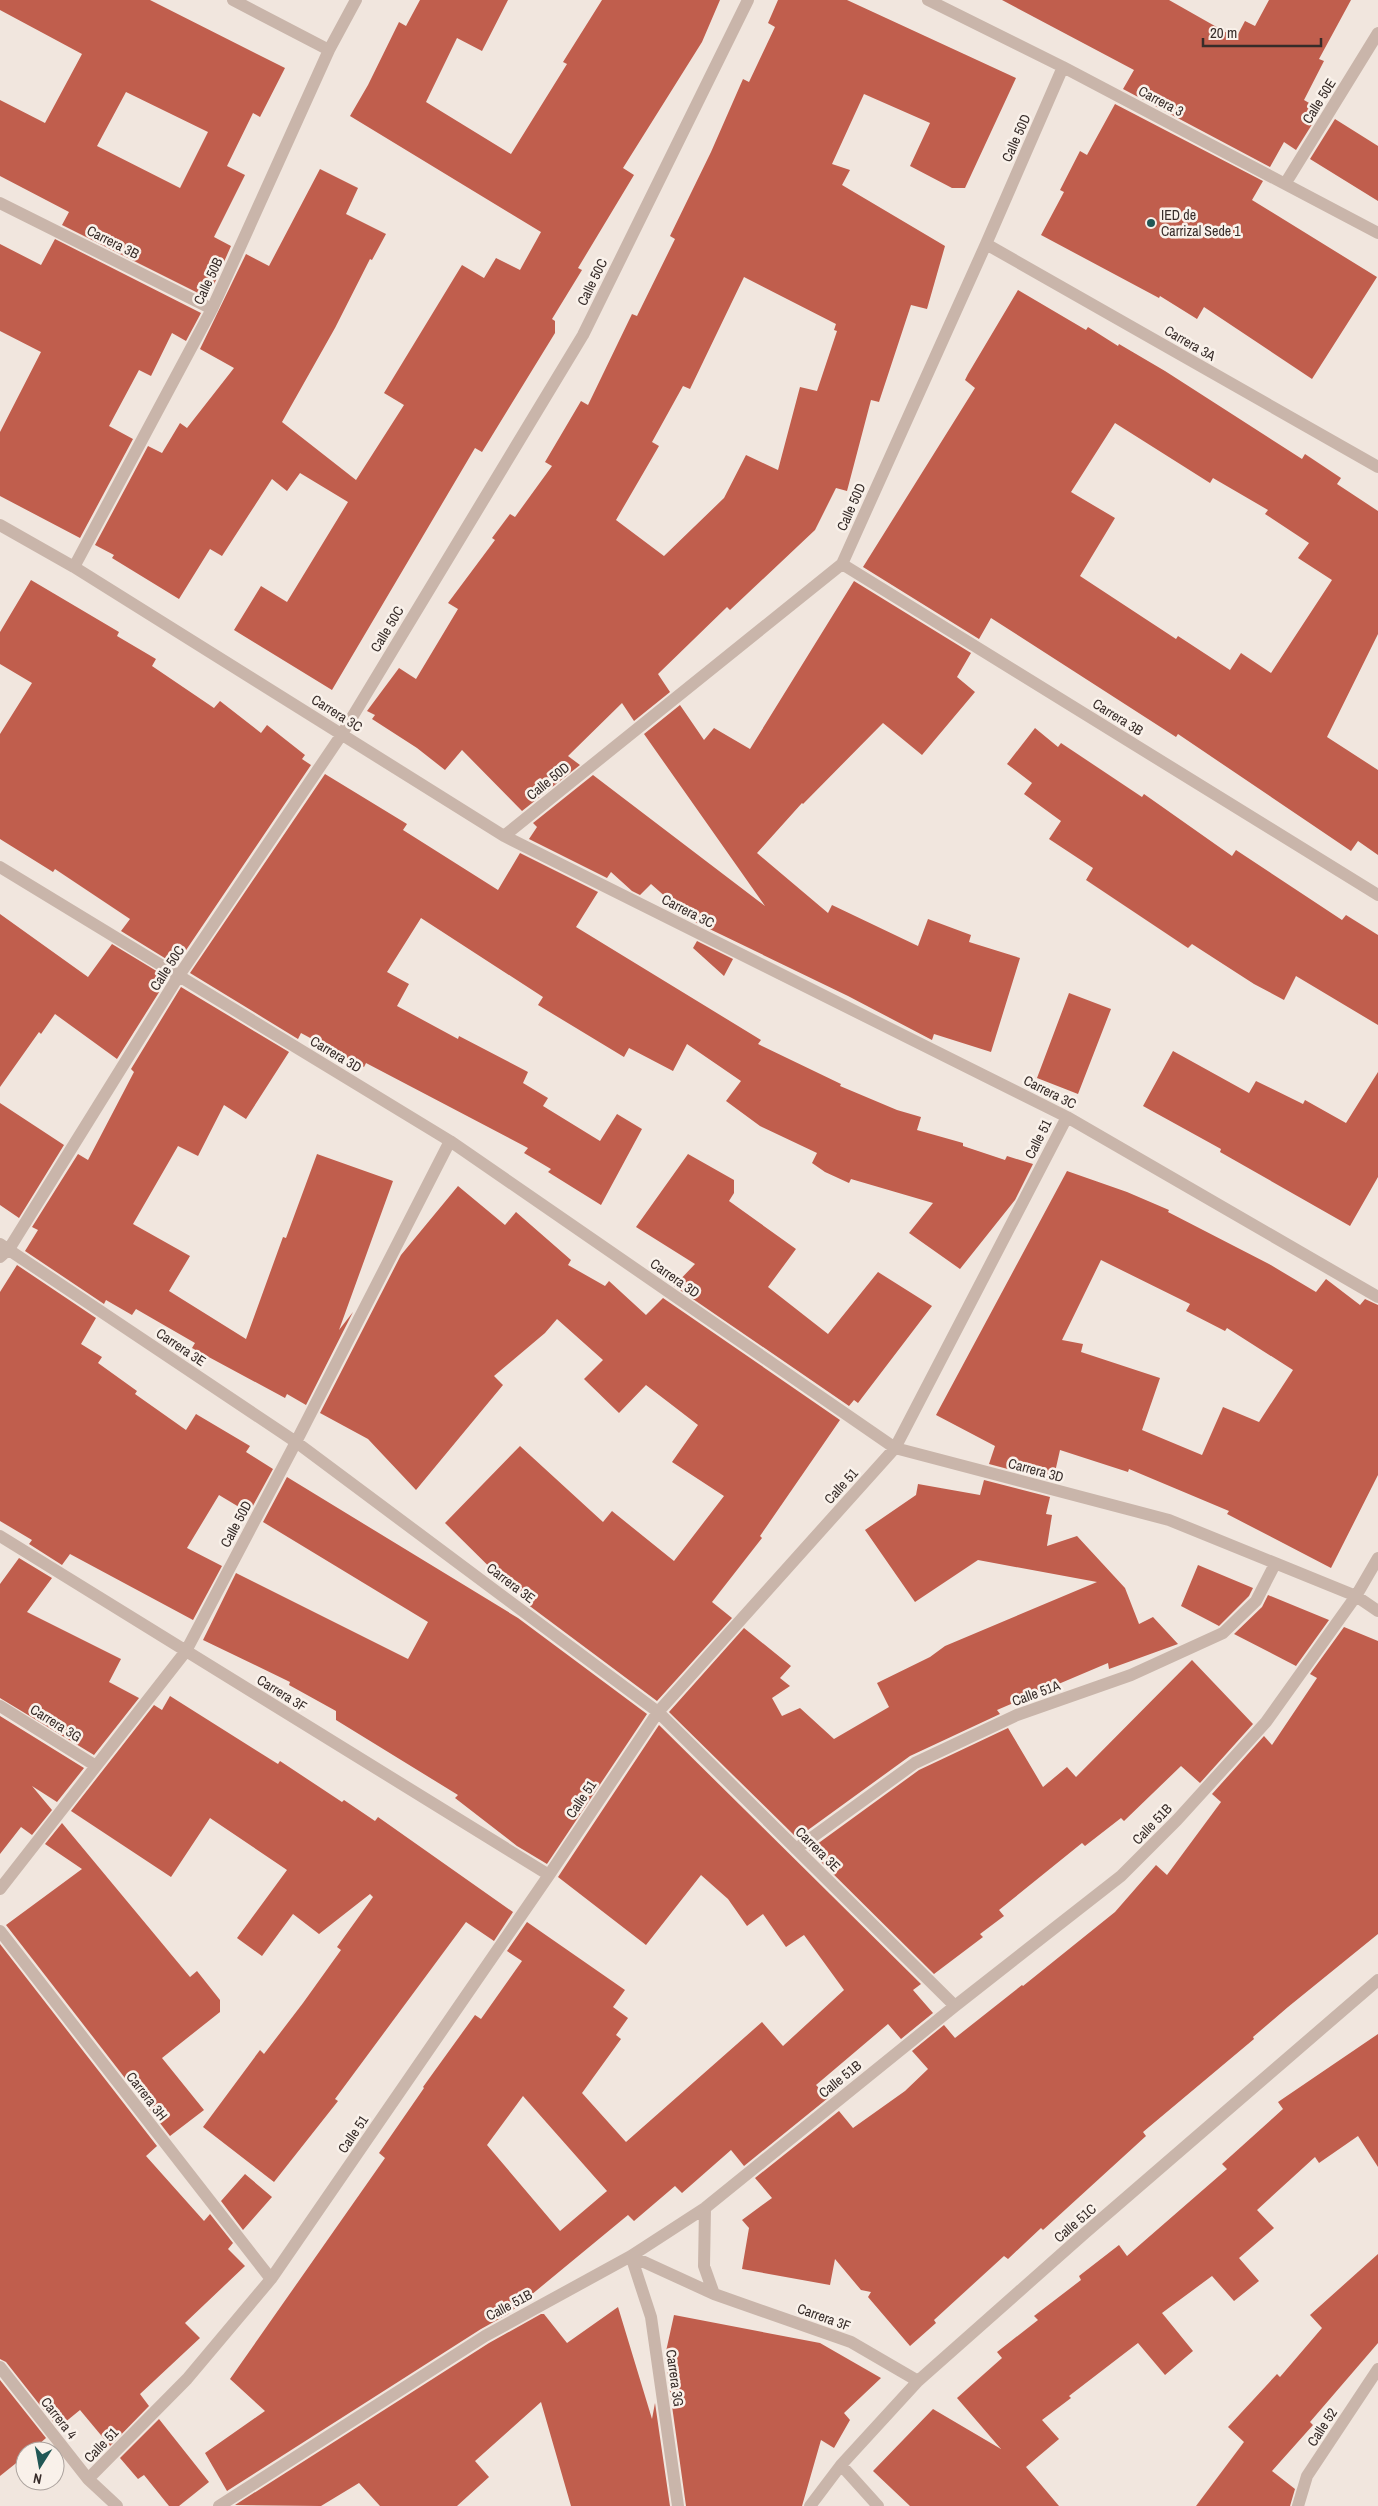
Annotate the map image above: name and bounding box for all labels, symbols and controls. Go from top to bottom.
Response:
scale bar [1203,15,1320,47]
text: 20 m [1210,22,1237,43]
street label: Calle 50E [1298,75,1340,127]
street label: Carrera 3 [1135,82,1187,120]
street label: Calle 50D [998,111,1034,165]
place label: IED de Carrizal Sede 1 [1161,206,1241,240]
marker: IED de Carrizal Sede 1 [1145,217,1157,229]
street label: Carrera 3B [84,221,142,263]
street label: Calle 50B [189,254,227,307]
street label: Calle 50C [573,255,611,309]
street label: Carrera 3A [1161,321,1219,365]
street label: Calle 50D [833,480,869,534]
street label: Calle 50C [366,603,408,655]
street label: Carrera 3C [308,690,366,736]
street label: Carrera 3B [1089,694,1147,740]
street label: Calle 50D [523,758,573,804]
street label: Carrera 3C [659,890,717,932]
street label: Calle 50C [146,942,188,994]
street label: Carrera 3D [307,1032,365,1076]
street label: Carrera 3C [1021,1071,1079,1113]
street label: Calle 51 [1020,1116,1056,1162]
street label: Carrera 3D [647,1254,703,1302]
street label: Carrera 3E [153,1324,209,1370]
street label: Carrera 3D [1006,1454,1066,1486]
street label: Calle 51 [820,1464,862,1508]
street label: Calle 50D [216,1498,256,1550]
street label: Carrera 3E [483,1559,539,1607]
street label: Carrera 3F [254,1671,310,1715]
street label: Calle 51A [1010,1676,1063,1710]
street label: Carrera 3G [27,1700,85,1746]
street label: Calle 51 [562,1776,601,1821]
street label: Calle 51B [1128,1800,1176,1848]
street label: Carrera 3E [792,1823,844,1875]
street label: Calle 51B [815,2056,865,2102]
street label: Carrera 3H [122,2068,172,2124]
street label: Calle 51 [334,2111,373,2156]
street label: Calle 51C [1050,2200,1100,2246]
street label: Calle 51B [483,2285,535,2325]
street label: Carrera 3F [795,2299,853,2335]
street label: Carrera 3G [662,2348,688,2408]
street label: Carrera 4 [37,2393,81,2443]
street label: Calle 52 [1303,2404,1341,2450]
street label: Calle 51 [80,2423,123,2466]
north arrow [15,2441,65,2491]
text: N [32,2469,43,2488]

